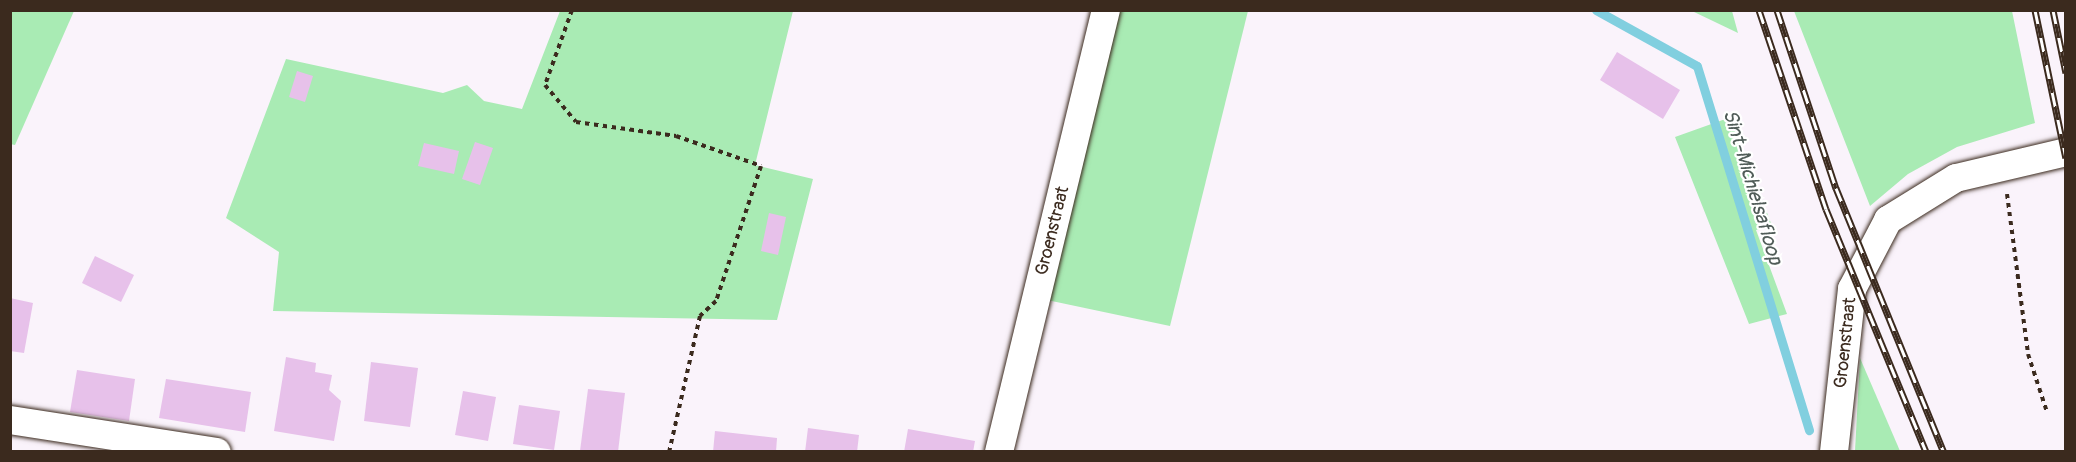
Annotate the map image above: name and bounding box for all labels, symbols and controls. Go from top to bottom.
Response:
water label: Sint-Michielsafloop [1718,107,1788,267]
street label: Groenstraat [1031,184,1075,278]
street label: Groenstraat [1830,297,1862,389]

